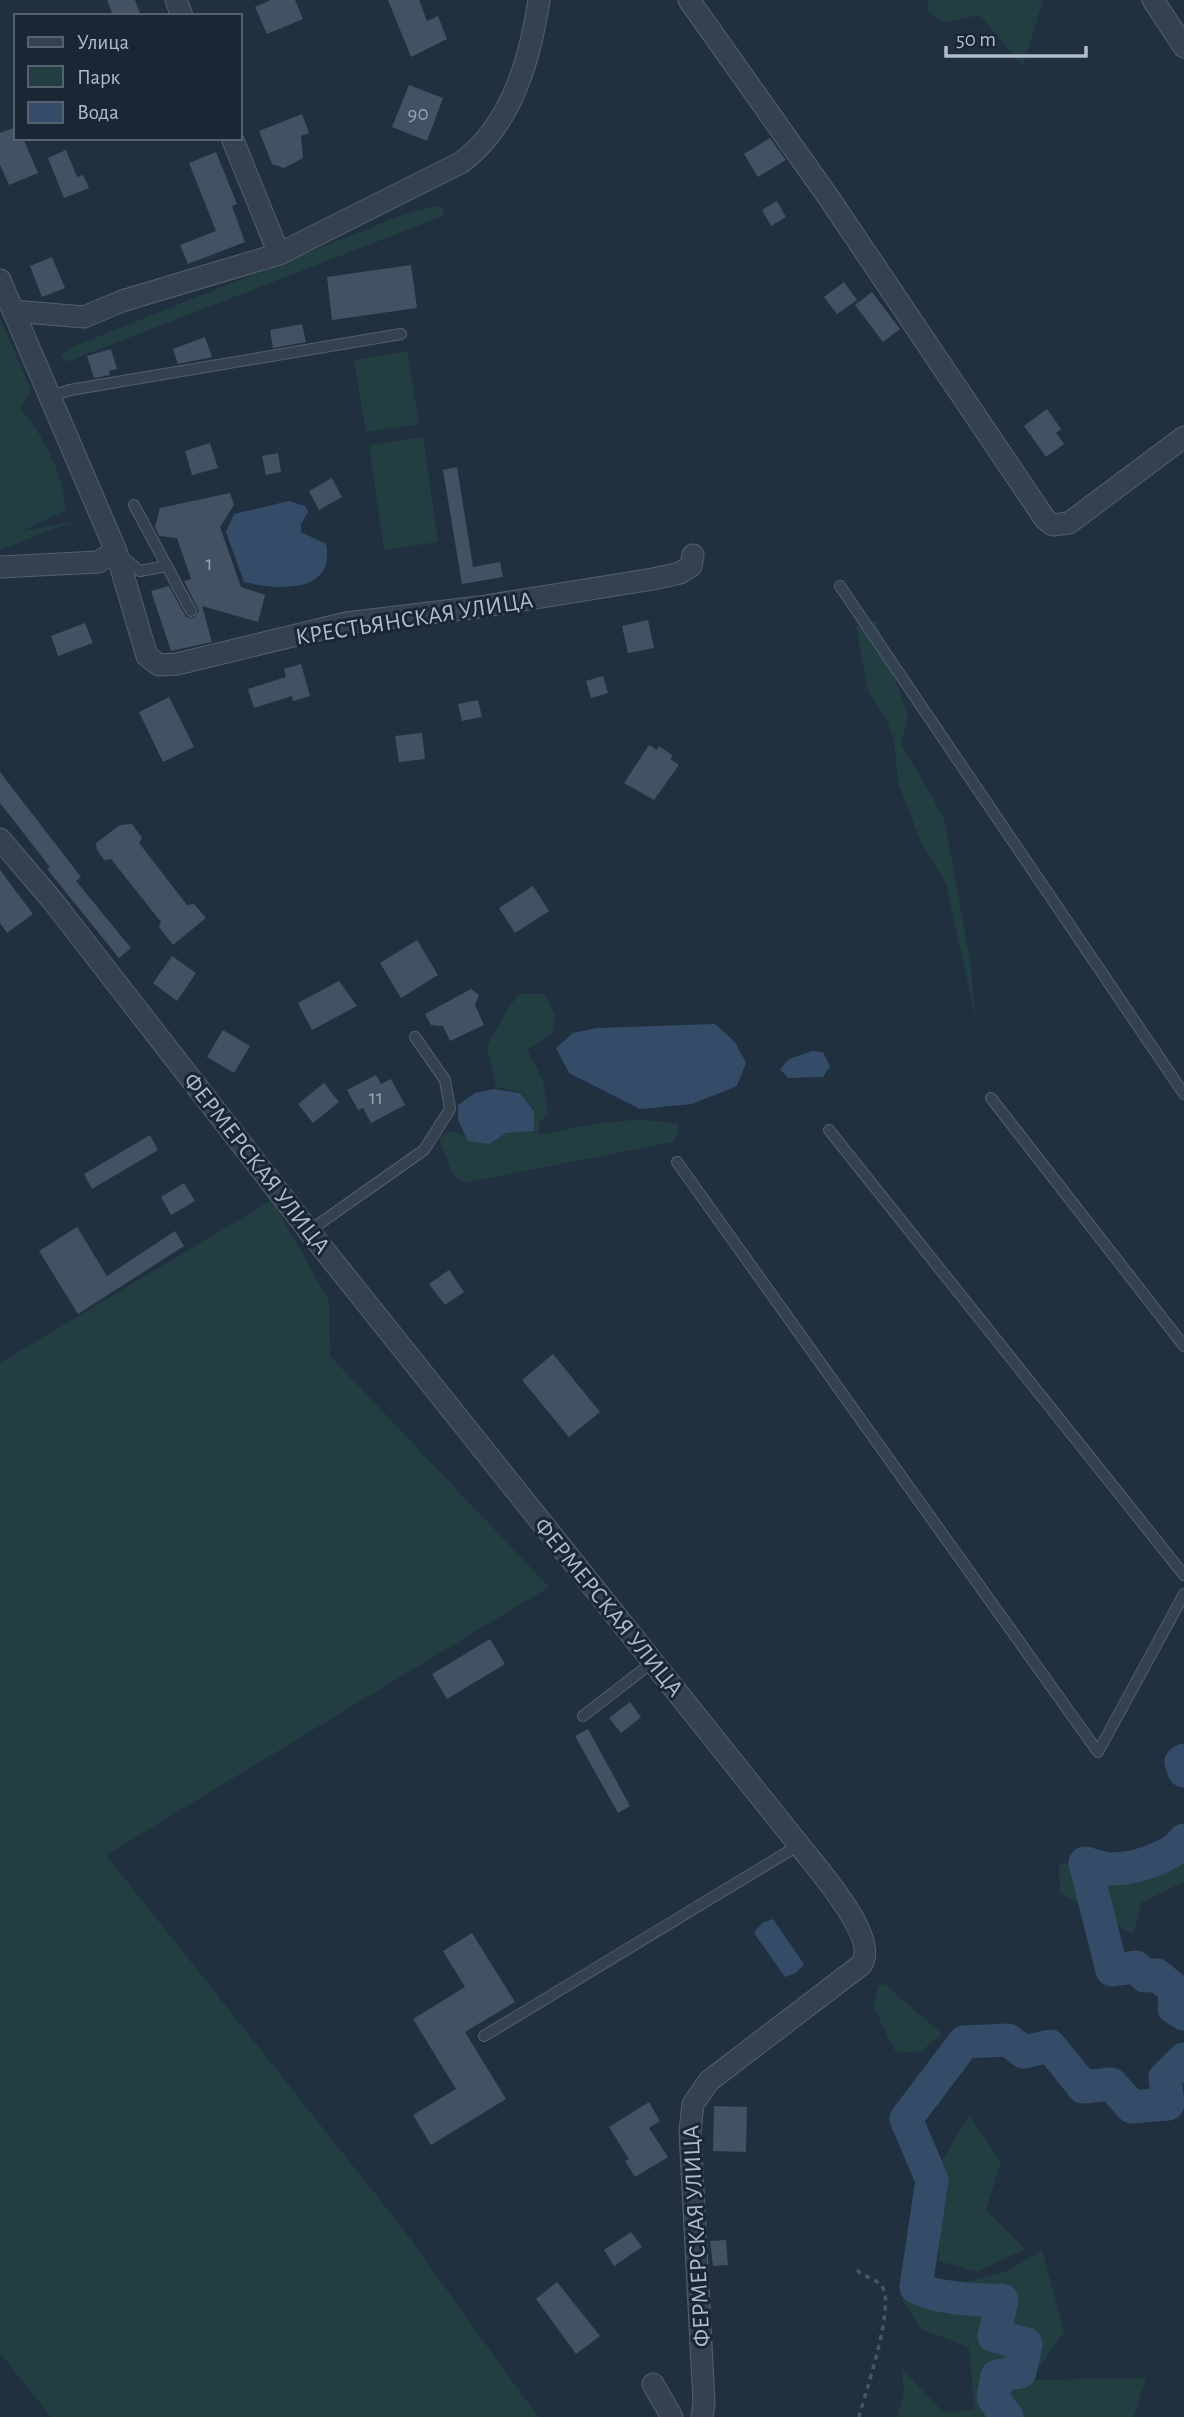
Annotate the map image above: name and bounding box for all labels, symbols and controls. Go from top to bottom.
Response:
legend [14,14,242,140]
scale bar [946,14,1086,58]
text: 50 m [956,29,996,50]
text: Улица [77,32,130,53]
text: Парк [77,67,121,88]
text: Вода [77,102,119,123]
house number: 90 [408,103,428,124]
house number: 1 [205,553,213,574]
street label: КРЕСТЬЯНСКАЯ УЛИЦА [294,588,535,650]
street label: ФЕРМЕРСКАЯ УЛИЦА [178,1069,334,1259]
house number: 11 [369,1087,383,1108]
street label: ФЕРМЕРСКАЯ УЛИЦА [529,1514,687,1701]
street label: ФЕРМЕРСКАЯ УЛИЦА [679,2124,715,2347]

